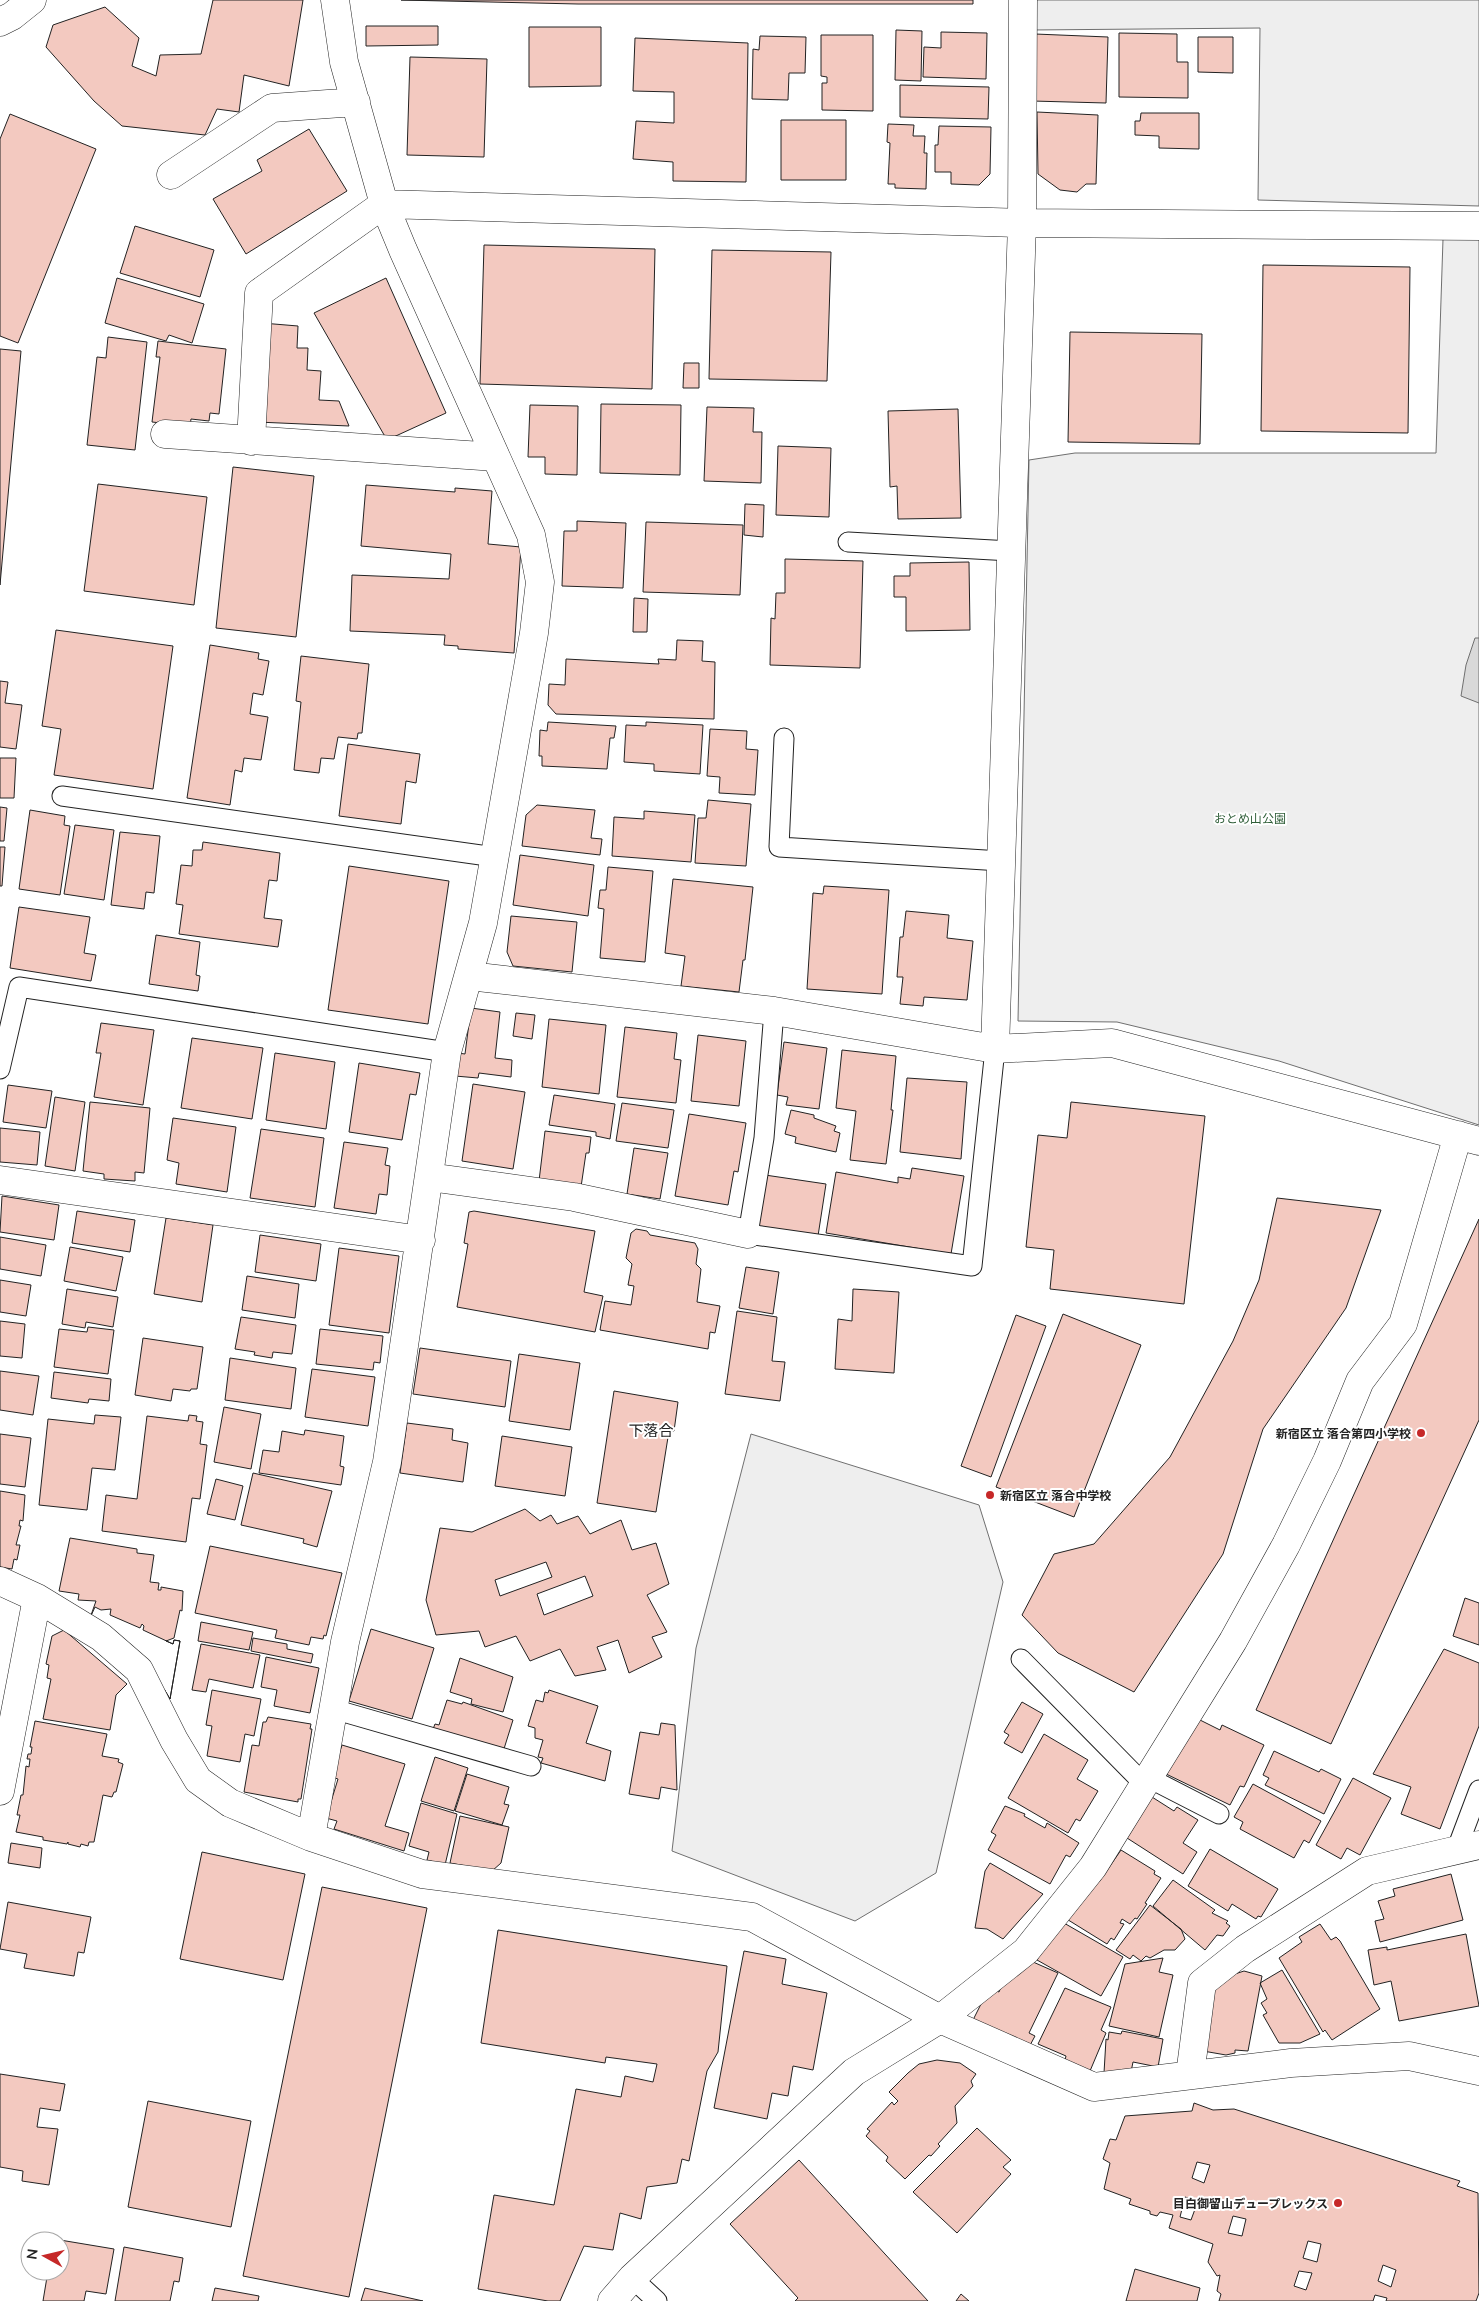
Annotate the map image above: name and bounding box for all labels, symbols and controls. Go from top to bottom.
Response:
park label: おとめ山公園 [1214,811,1286,826]
district label: 下落合 [628,1421,674,1440]
place label: 新宿区立 落合第四小学校 [1276,1426,1411,1441]
marker: 新宿区立 落合第四小学校 [1415,1427,1427,1439]
place label: 新宿区立 落合中学校 [1000,1488,1111,1503]
marker: 新宿区立 落合中学校 [984,1489,996,1501]
place label: 目白御留山デュープレックス [1173,2196,1328,2211]
marker: 目白御留山デュープレックス [1332,2197,1344,2209]
north arrow [20,2231,70,2281]
text: N [22,2248,42,2261]

